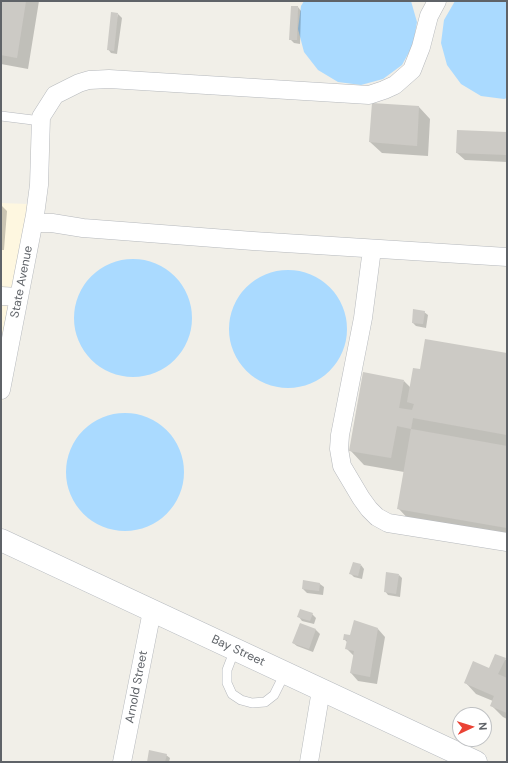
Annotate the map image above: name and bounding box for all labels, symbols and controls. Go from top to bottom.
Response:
street label: State Avenue [8,245,36,319]
street label: Bay Street [209,632,267,670]
street label: Arnold Street [123,649,151,725]
north arrow [452,707,492,747]
text: N [476,722,490,731]

